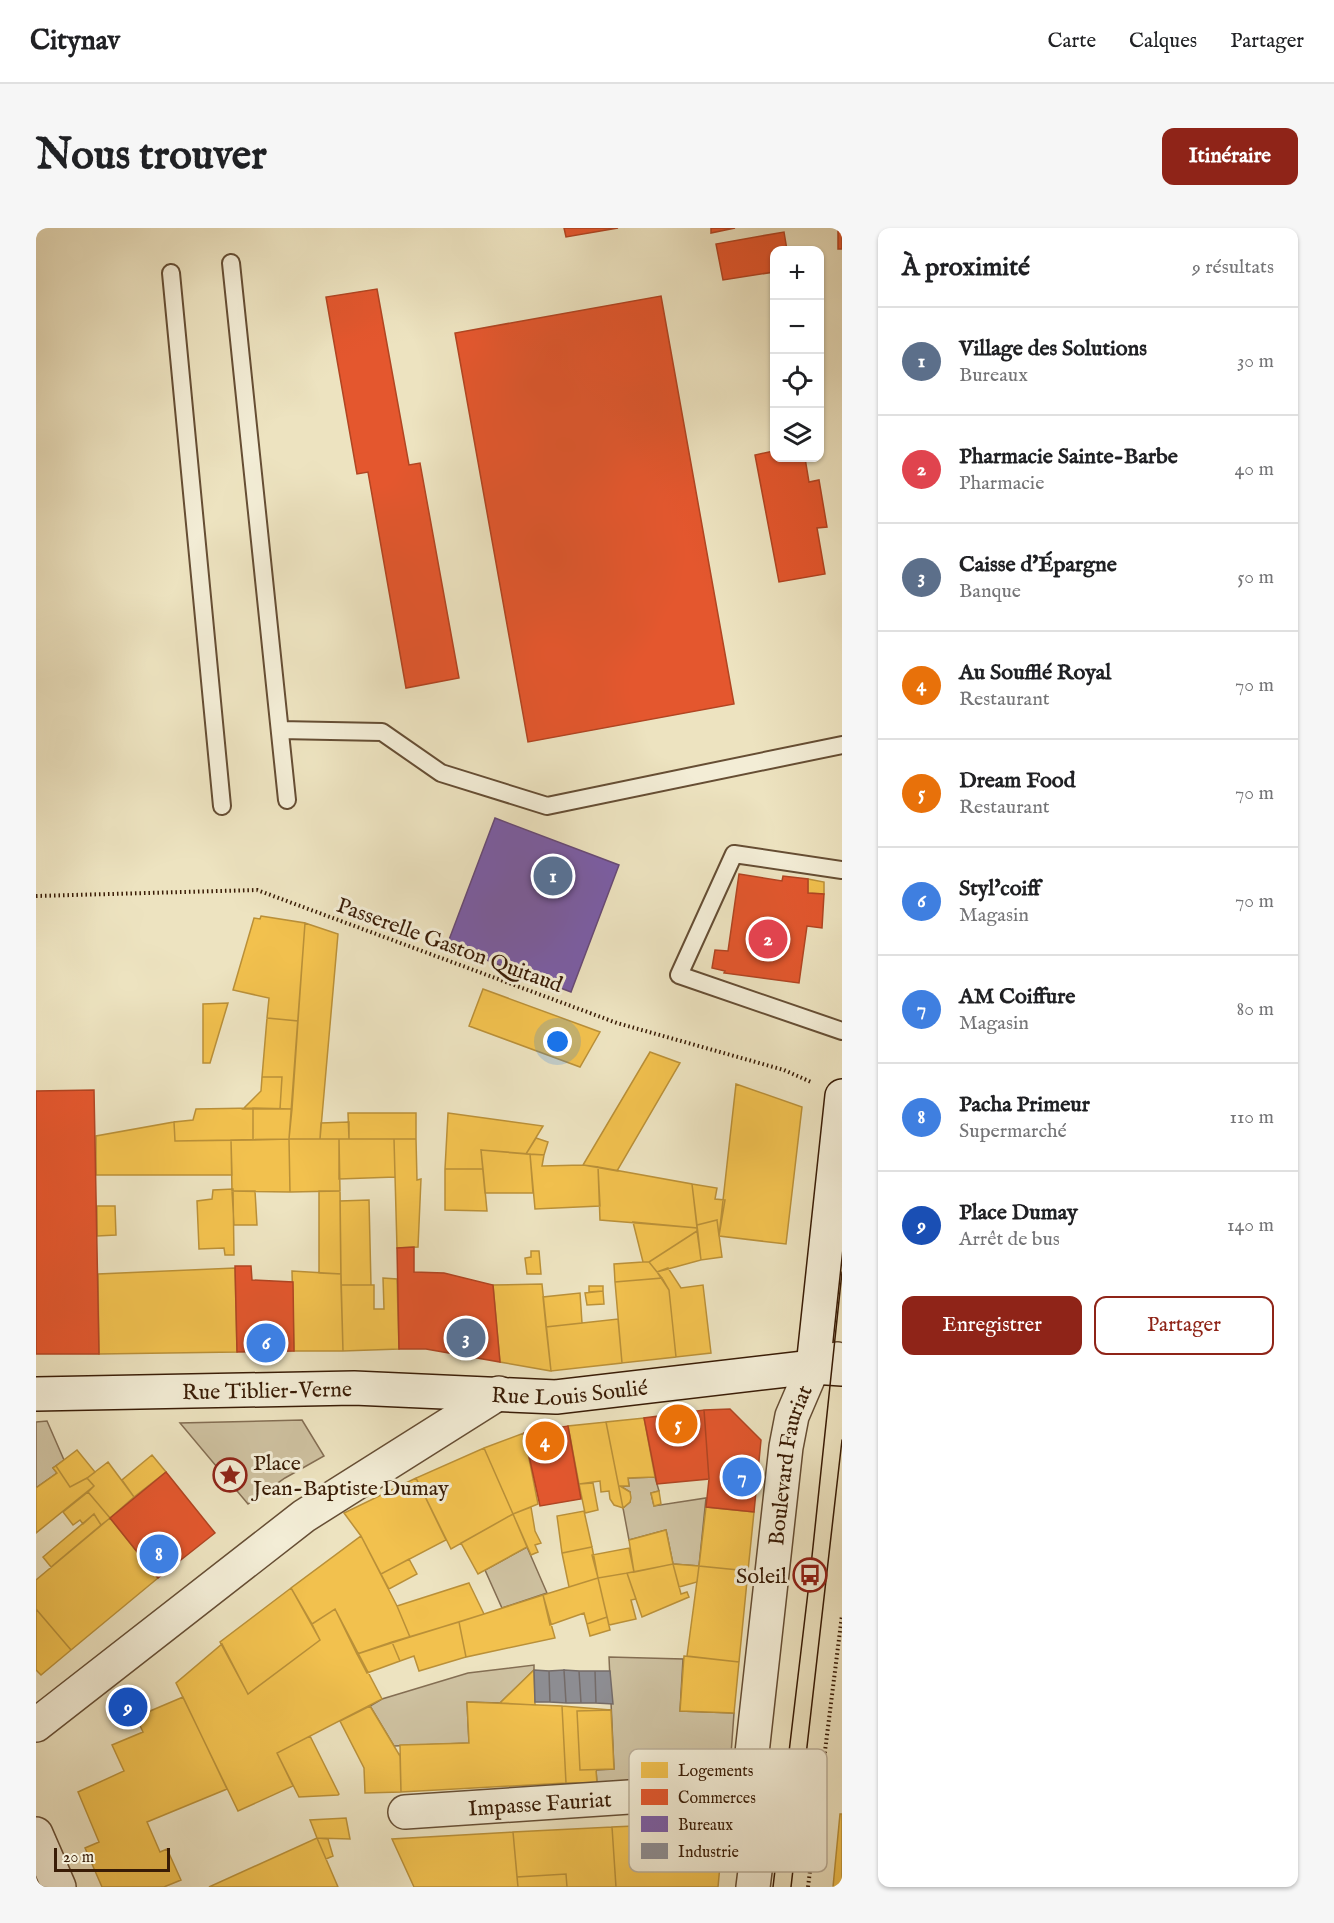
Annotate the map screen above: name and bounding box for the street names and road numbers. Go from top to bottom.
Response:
street label: Passerelle Gaston Quitaud [332,892,566,1000]
street label: Rue Louis Soulié [491,1374,649,1413]
street label: Rue Tiblier-Verne [182,1376,352,1407]
street label: Boulevard Fauriat [763,1381,820,1547]
street label: Impasse Fauriat [467,1786,613,1824]

